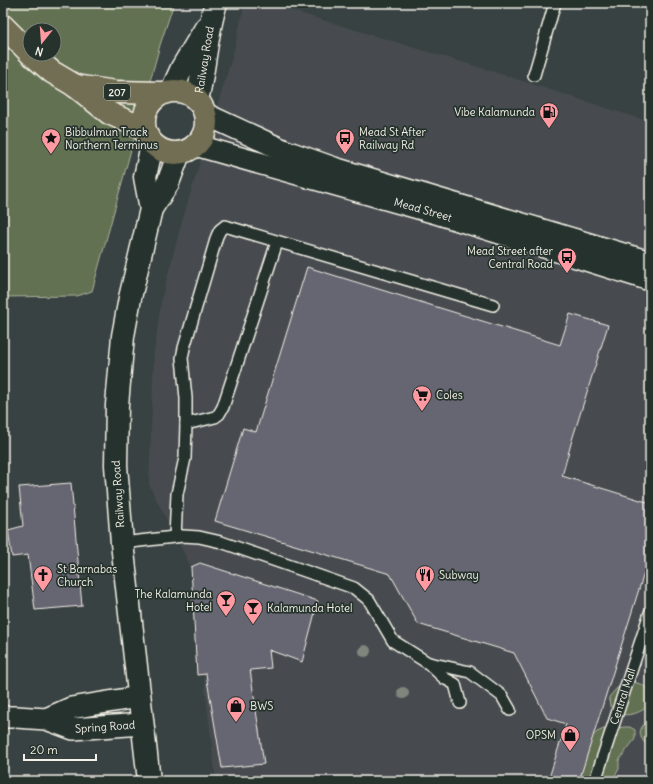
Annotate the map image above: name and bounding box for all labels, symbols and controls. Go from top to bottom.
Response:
north arrow [22,22,62,62]
street label: Railway Road [192,24,217,95]
text: N [33,44,45,59]
road number: 207 [104,84,130,100]
fuel station icon: Vibe Kalamunda [538,101,560,129]
place label: Vibe Kalamunda [454,105,535,119]
place label: Bibbulmun Track Northern Terminus [65,125,158,152]
place label: Mead St After Railway Rd [359,125,426,152]
place icon: Bibbulmun Track Northern Terminus [40,127,62,155]
bus stop icon: Mead St After Railway Rd [334,127,356,155]
street label: Mead Street [392,195,454,225]
place label: Mead Street after Central Road [467,244,554,271]
bus stop icon: Mead Street after Central Road [556,246,578,274]
supermarket icon: Coles [411,384,433,412]
place label: Coles [436,388,463,402]
street label: Railway Road [109,459,127,528]
place label: St Barnabas Church [57,562,117,589]
church icon: St Barnabas Church [32,564,54,592]
restaurant icon: Subway [414,564,436,592]
place label: Subway [439,568,479,582]
place label: The Kalamunda Hotel [134,587,212,614]
bar icon: The Kalamunda Hotel [215,589,237,617]
bar icon: Kalamunda Hotel [242,597,264,625]
place label: Kalamunda Hotel [267,601,352,615]
street label: Central Mall [607,666,638,726]
shop icon: BWS [225,695,247,723]
place label: BWS [250,699,273,713]
street label: Spring Road [74,717,136,736]
shop icon: OPSM [559,724,581,752]
place label: OPSM [526,728,556,742]
scale bar [24,736,96,762]
text: 20 m [30,742,58,757]

